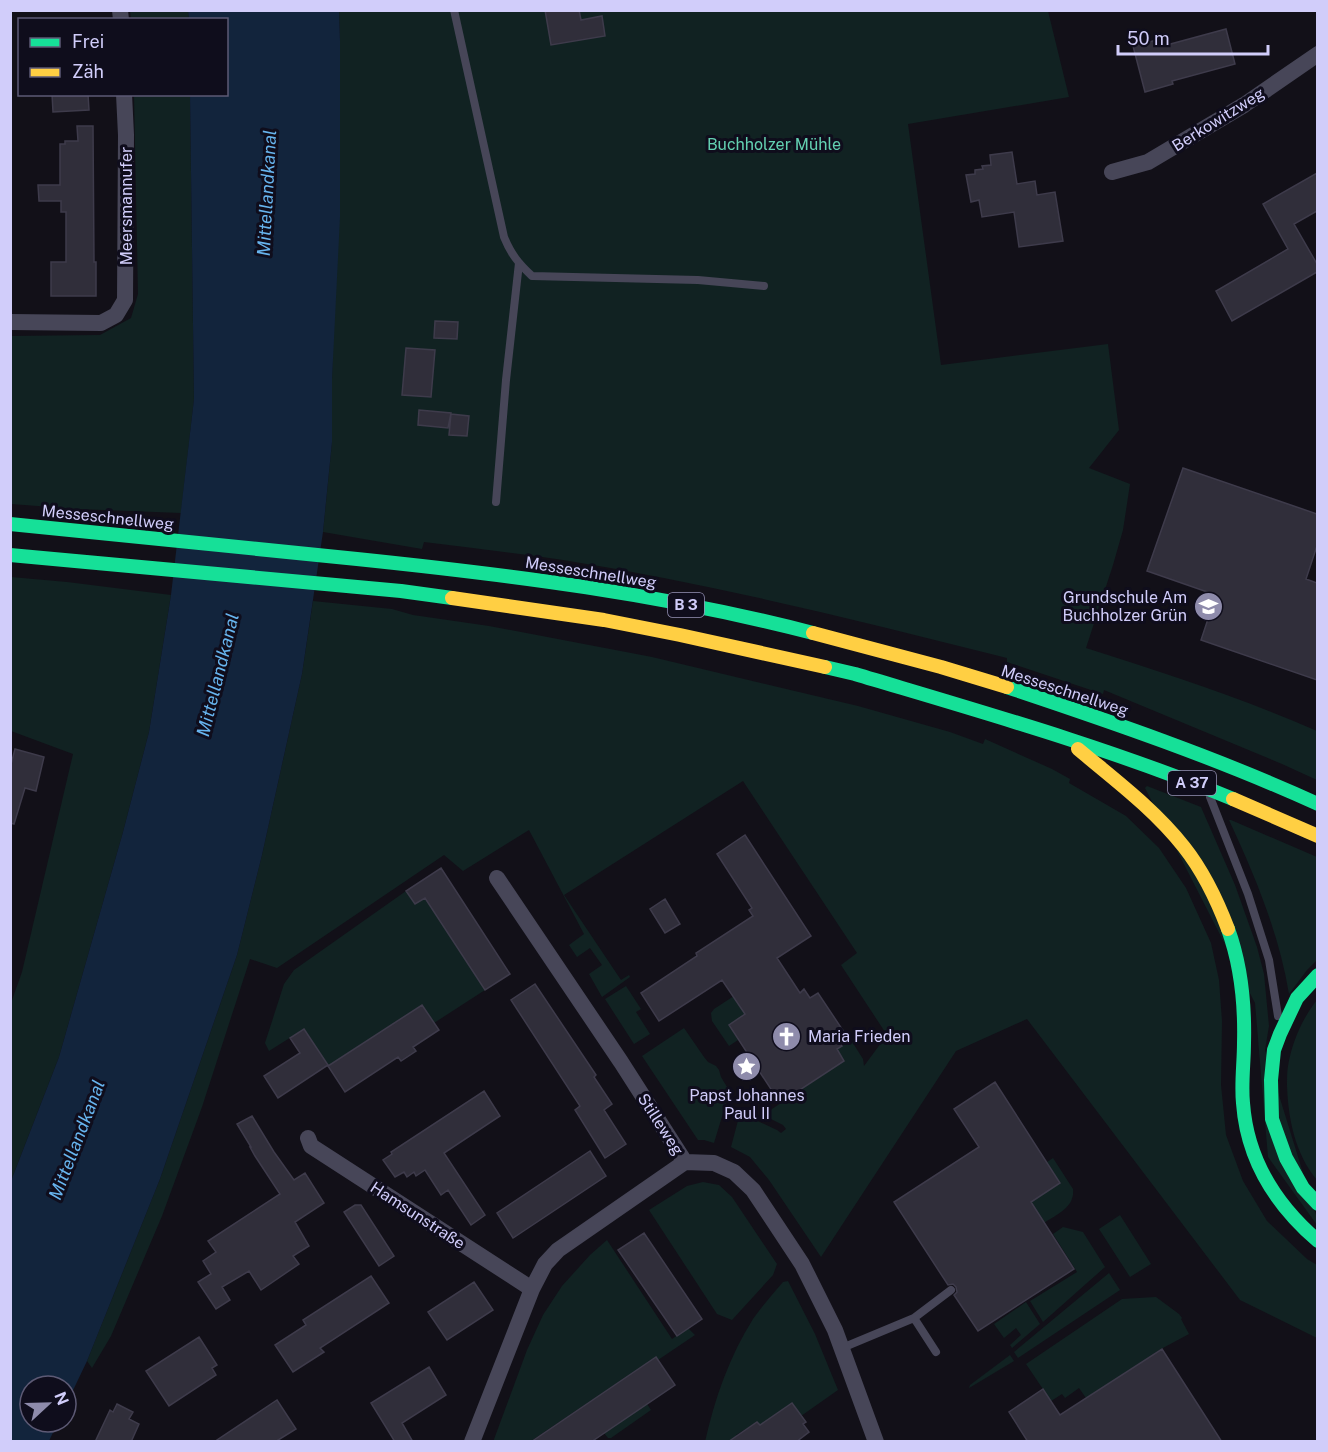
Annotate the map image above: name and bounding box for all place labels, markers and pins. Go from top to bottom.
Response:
place label: Grundschule Am Buchholzer Grün [1062,588,1187,625]
school or university icon: Grundschule Am Buchholzer Grün [1192,590,1224,622]
church icon: Maria Frieden [771,1020,803,1052]
place label: Maria Frieden [808,1027,911,1046]
place icon: Papst Johannes Paul II [731,1051,763,1083]
place label: Papst Johannes Paul II [689,1086,805,1123]

